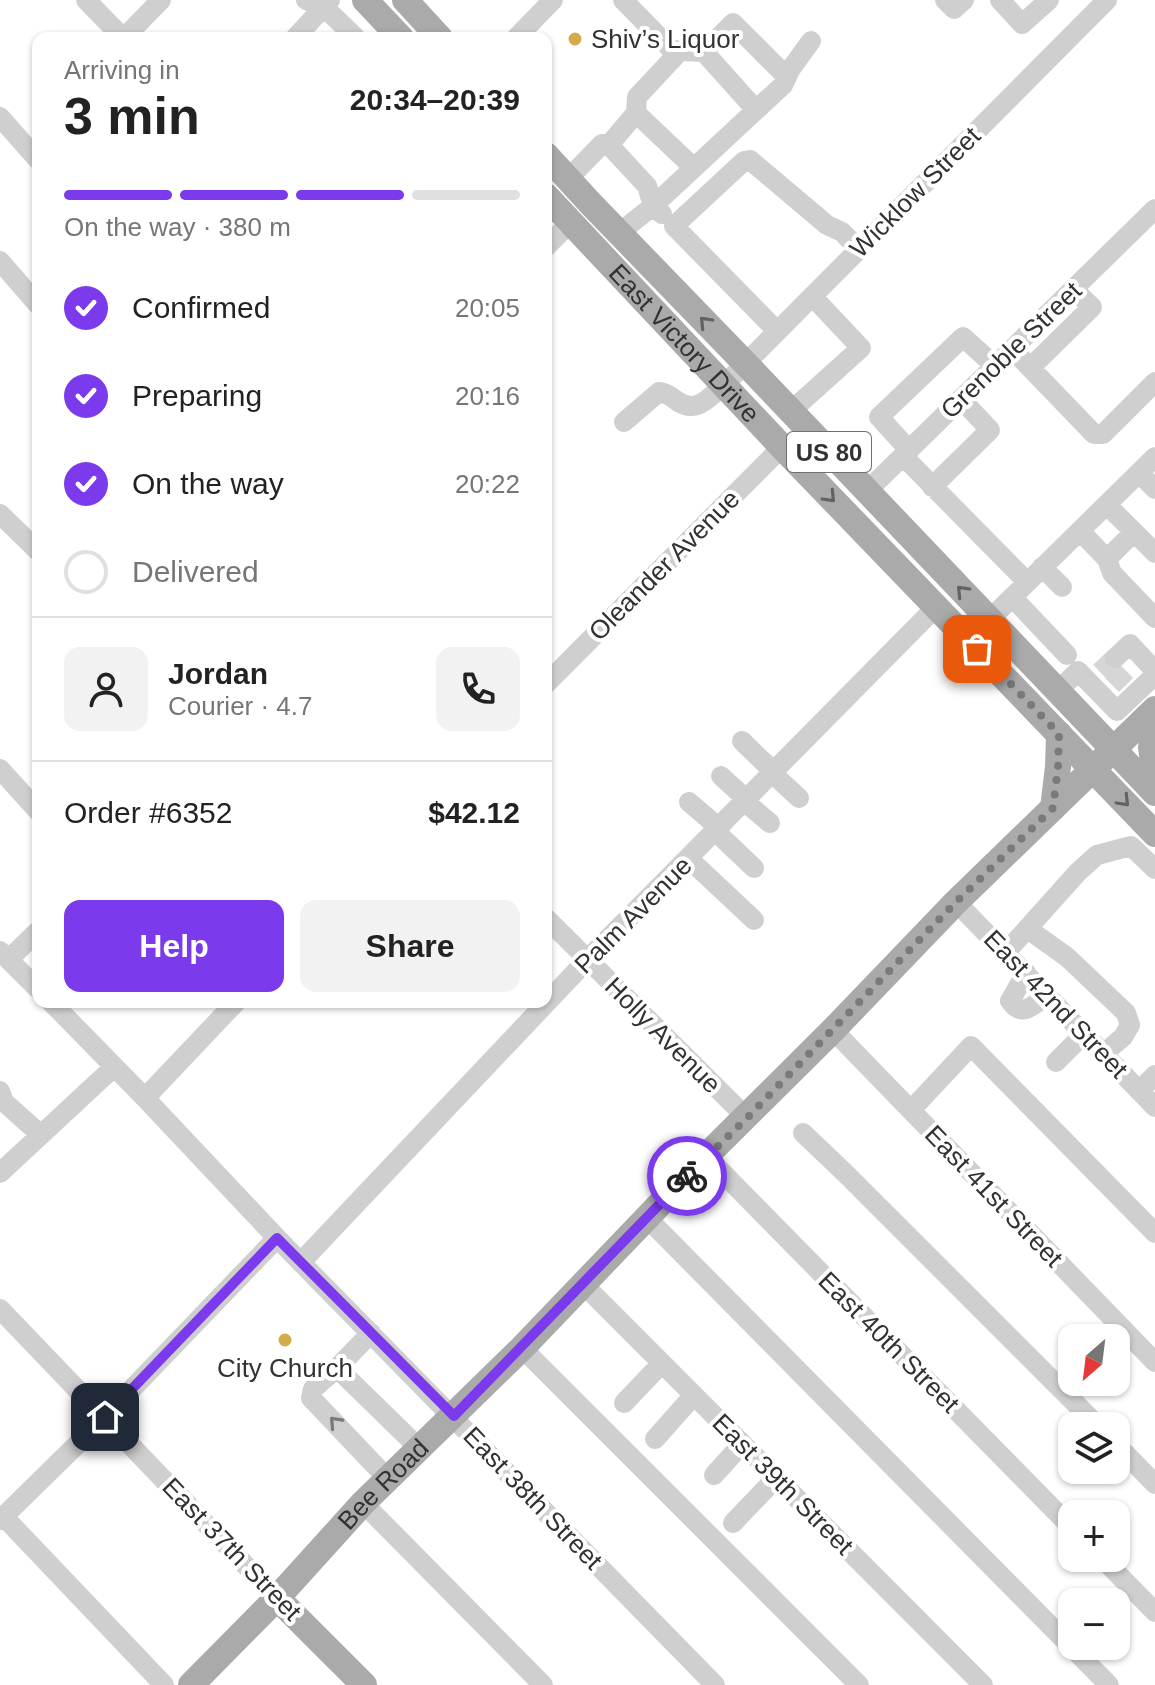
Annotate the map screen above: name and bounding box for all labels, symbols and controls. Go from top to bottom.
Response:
place label: Shiv’s Liquor [591,24,740,54]
marker: Shiv’s Liquor [566,30,584,48]
text: Arriving in [64,55,180,85]
text: 20:34–20:39 [350,83,520,116]
text: 3 min [64,87,200,145]
street label: Wicklow Street [844,120,987,263]
text: On the way · 380 m [64,212,291,242]
street label: East Victory Drive [603,258,766,429]
street label: Grenoble Street [935,275,1088,425]
icon: check [64,286,108,330]
text: Confirmed [132,291,270,324]
text: 20:05 [455,293,520,323]
one-way arrow [700,317,715,331]
icon: check [64,374,108,418]
text: Preparing [132,379,262,412]
text: 20:16 [455,381,520,411]
road number: US 80 [787,432,871,472]
icon: check [64,462,108,506]
text: On the way [132,467,284,500]
text: 20:22 [455,469,520,499]
street label: Oleander Avenue [583,484,745,646]
one-way arrow [821,488,836,502]
text: Delivered [132,555,259,588]
one-way arrow [957,586,972,600]
pin [943,615,1011,683]
icon: bag [955,627,999,671]
button: person [64,647,148,731]
button: phone [436,647,520,731]
text: Jordan [168,657,268,690]
text: Courier · 4.7 [168,691,313,721]
one-way arrow [1114,792,1128,807]
text: Order #6352 [64,796,232,829]
text: $42.12 [428,796,520,829]
street label: Palm Avenue [568,850,698,980]
button: Help [64,900,284,992]
button: Share [300,900,520,992]
street label: East 42nd Street [978,924,1135,1085]
street label: Holly Avenue [599,971,727,1099]
street label: East 41st Street [919,1119,1070,1274]
courier [647,1136,727,1216]
icon: bike [665,1154,709,1198]
street label: East 40th Street [812,1265,966,1419]
north arrow [1058,1324,1130,1396]
map controls [1058,1324,1130,1660]
marker: City Church [276,1331,294,1349]
place label: City Church [217,1353,353,1383]
pin [71,1383,139,1451]
icon: home [83,1395,127,1439]
street label: East 39th Street [706,1407,860,1561]
button: layers [1058,1412,1130,1484]
one-way arrow [330,1417,344,1432]
street label: East 38th Street [457,1421,609,1576]
street label: Bee Road [332,1433,435,1536]
street label: East 37th Street [156,1472,308,1627]
button: + [1058,1500,1130,1572]
button: − [1058,1588,1130,1660]

